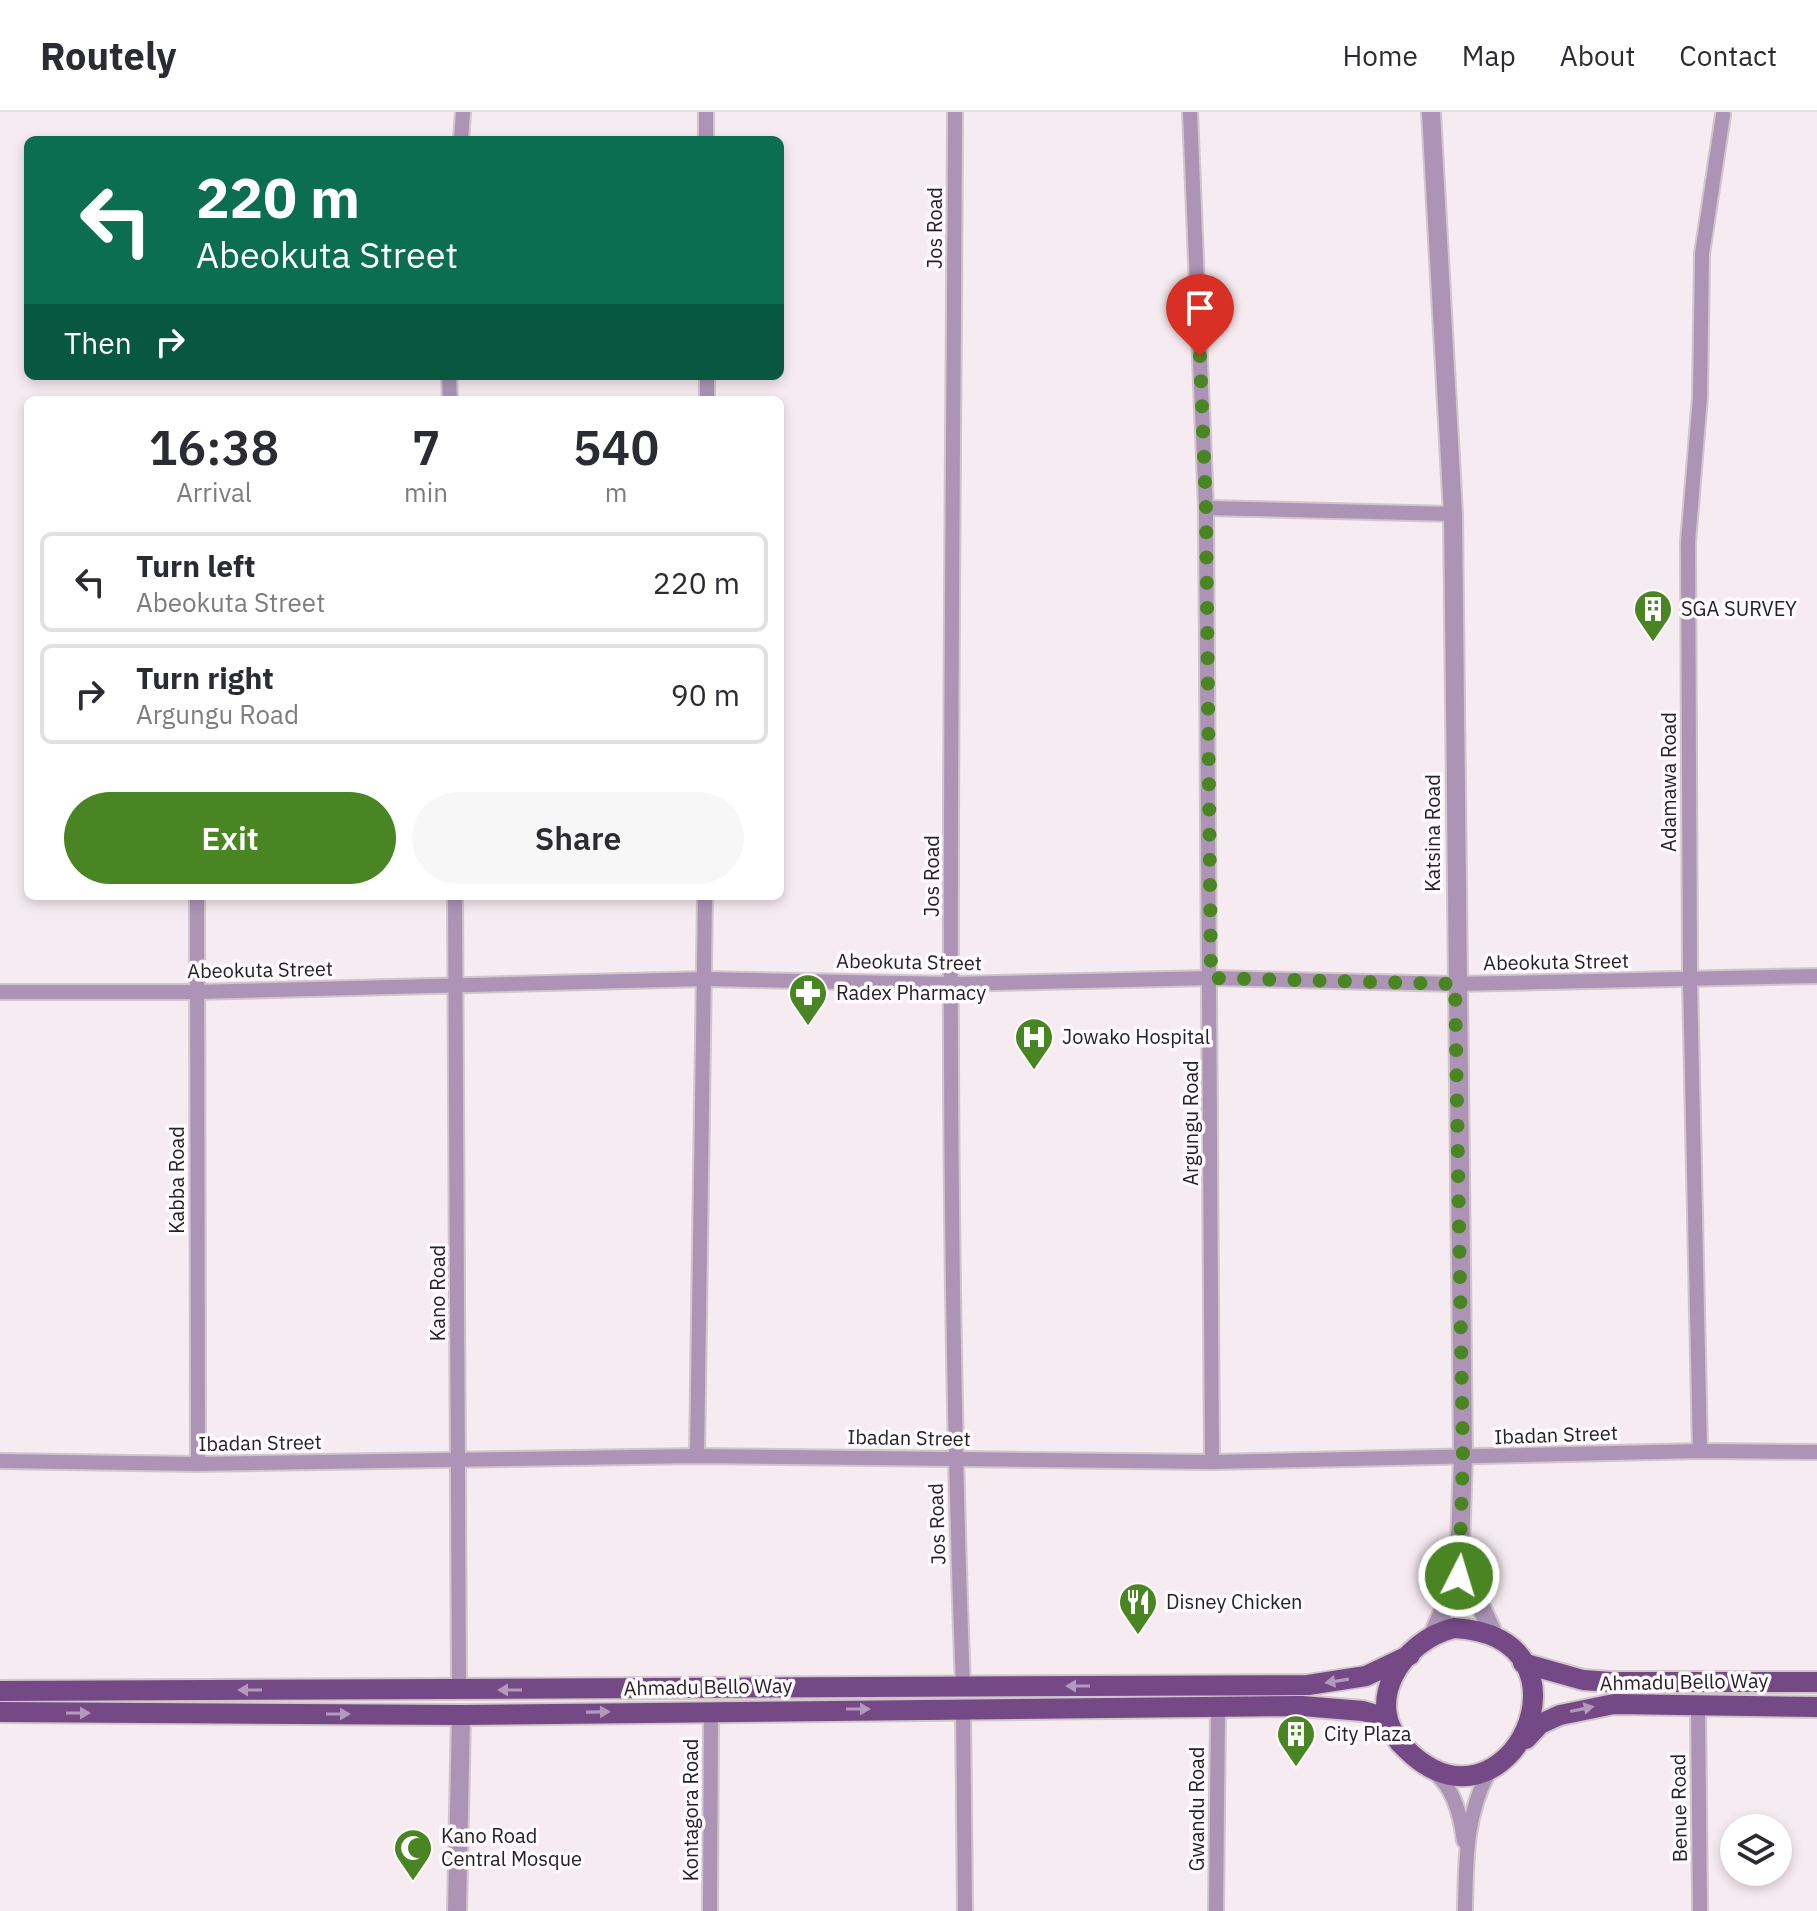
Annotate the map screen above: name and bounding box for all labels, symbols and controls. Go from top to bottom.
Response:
text: Routely [40,31,176,80]
text: Home [1342,37,1418,74]
text: Map [1462,37,1516,74]
text: About [1560,37,1635,74]
text: Contact [1679,37,1777,74]
text: 220 m [196,161,360,233]
icon: left [64,168,168,272]
street label: Jos Road [921,187,948,269]
text: Abeokuta Street [196,231,458,278]
pin [1166,274,1234,356]
icon: arrive [1178,286,1222,330]
icon: right [148,320,192,364]
text: Then [64,323,132,362]
text: 16:38 [149,416,279,478]
text: 7 [412,416,440,478]
text: 540 [573,416,659,478]
text: Arrival [176,475,252,509]
text: min [404,475,448,509]
text: m [605,475,627,509]
text: Turn left [136,546,255,585]
icon: left [68,560,112,604]
text: 220 m [653,563,740,602]
text: Abeokuta Street [136,585,325,619]
building icon: SGA SURVEY [1632,588,1674,643]
place label: SGA SURVEY [1681,595,1797,622]
text: Turn right [136,658,274,697]
icon: right [68,672,112,716]
text: 90 m [671,675,740,714]
text: Argungu Road [136,697,299,731]
street label: Adamawa Road [1655,712,1682,852]
street label: Katsina Road [1419,774,1446,892]
button: Exit [64,792,396,884]
button: Share [412,792,744,884]
street label: Jos Road [918,835,945,917]
street label: Abeokuta Street [836,947,982,976]
street label: Abeokuta Street [1483,947,1629,976]
street label: Abeokuta Street [187,955,333,984]
pharmacy icon: Radex Pharmacy [787,972,829,1027]
place label: Radex Pharmacy [836,979,986,1006]
hospital icon: Jowako Hospital [1013,1016,1055,1071]
place label: Jowako Hospital [1062,1023,1210,1050]
street label: Argungu Road [1177,1060,1204,1186]
street label: Kabba Road [163,1126,190,1234]
street label: Kano Road [424,1245,451,1341]
street label: Ibadan Street [1494,1419,1618,1450]
street label: Ibadan Street [847,1423,971,1452]
street label: Ibadan Street [198,1428,322,1457]
street label: Jos Road [922,1483,951,1565]
position arrow [1417,1534,1501,1618]
restaurant icon: Disney Chicken [1117,1581,1159,1636]
place label: Disney Chicken [1166,1588,1302,1615]
street label: Ahmadu Bello Way [1599,1667,1769,1696]
street label: Ahmadu Bello Way [623,1672,793,1701]
one-way arrow [1324,1676,1349,1688]
one-way arrow [1065,1680,1090,1692]
one-way arrow [237,1684,262,1696]
one-way arrow [497,1684,522,1696]
one-way arrow [1570,1702,1595,1715]
one-way arrow [846,1703,871,1715]
one-way arrow [586,1706,611,1718]
one-way arrow [66,1707,91,1719]
one-way arrow [326,1708,351,1720]
building icon: City Plaza [1275,1713,1317,1768]
place label: City Plaza [1324,1720,1412,1747]
street label: Kontagora Road [677,1739,704,1881]
street label: Gwandu Road [1183,1747,1210,1871]
street label: Benue Road [1664,1754,1693,1862]
map controls [1720,1814,1792,1886]
button: layers [1720,1814,1792,1886]
place label: Kano Road Central Mosque [441,1822,582,1872]
mosque icon: Kano Road Central Mosque [392,1827,434,1882]

